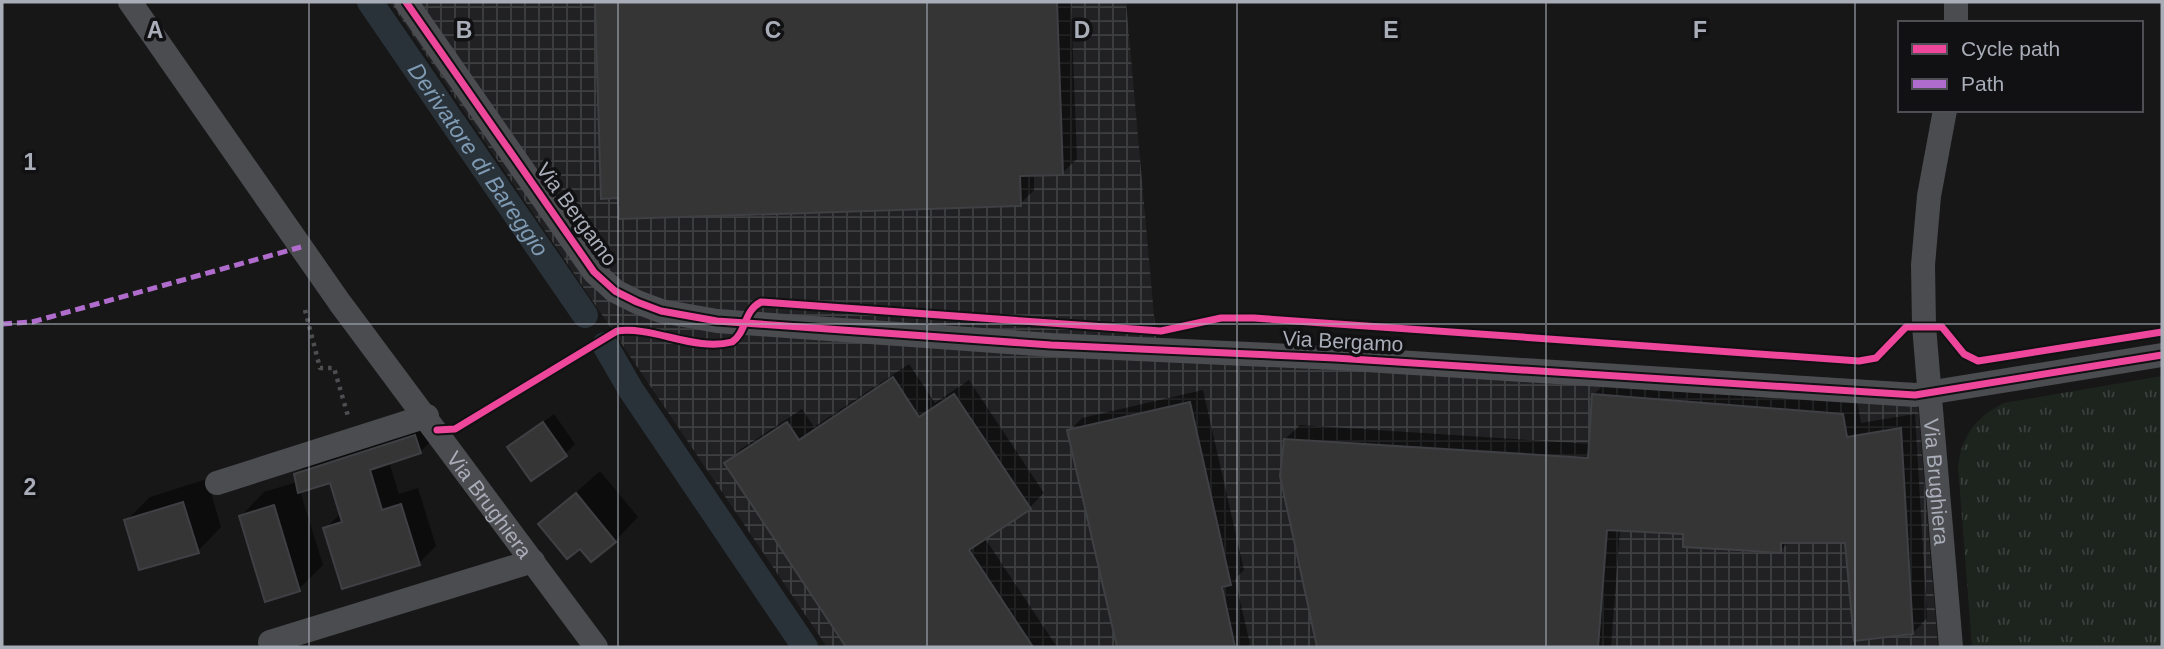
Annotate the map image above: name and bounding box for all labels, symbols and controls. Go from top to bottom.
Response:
text: A [147,17,163,43]
text: B [456,17,472,43]
text: C [765,17,781,43]
text: D [1074,17,1090,43]
text: E [1383,17,1399,43]
text: F [1693,17,1707,43]
legend [1898,21,2143,112]
text: Cycle path [1961,37,2060,60]
water label: Derivatore di Bareggio [403,58,554,261]
text: Path [1961,72,2004,95]
text: 1 [24,149,37,175]
street label: Via Bergamo [532,158,622,270]
street label: Via Bergamo [1282,326,1404,356]
street label: Via Brughiera [1920,417,1954,546]
street label: Via Brughiera [443,447,537,562]
text: 2 [24,474,36,500]

